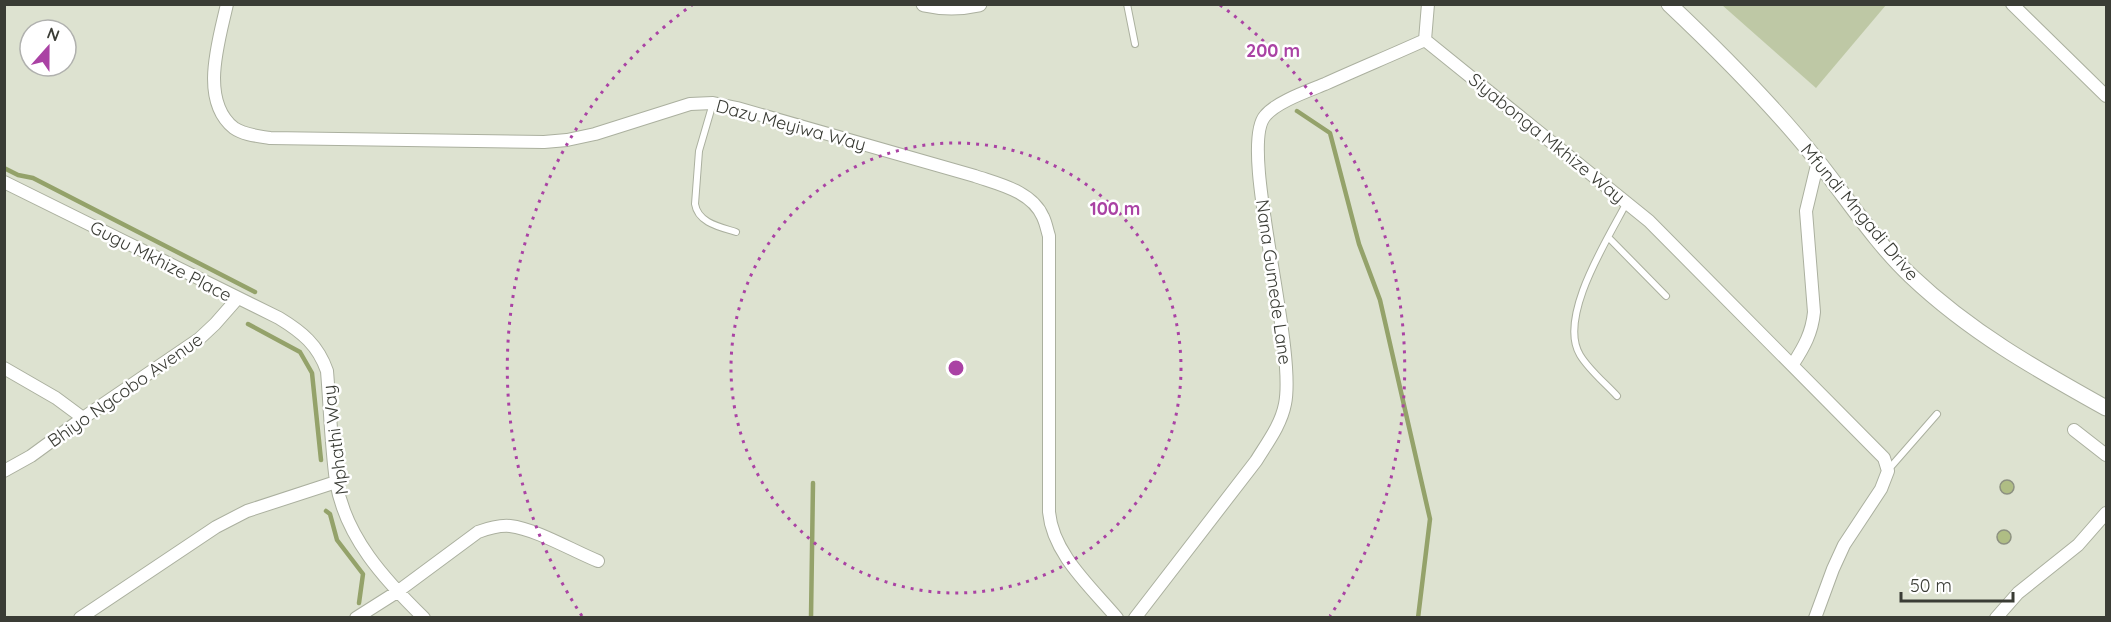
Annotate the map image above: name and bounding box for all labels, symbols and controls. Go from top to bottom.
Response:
north arrow [18,18,78,78]
text: N [44,23,62,45]
text: 200 m [1246,39,1300,62]
street label: Siyabonga Mkhize Way [1464,68,1630,208]
street label: Dazu Meyiwa Way [713,94,869,156]
street label: Mfundi Mngadi Drive [1796,139,1924,285]
text: 100 m [1090,197,1140,220]
street label: Nana Gumede Lane [1251,198,1297,366]
street label: Gugu Mkhize Place [86,215,236,307]
street label: Bhiyo Ngcobo Avenue [43,328,207,452]
centre of rings [946,358,966,378]
street label: Mphathi Way [317,384,353,496]
scale bar [1901,565,2014,603]
text: 50 m [1910,574,1952,597]

